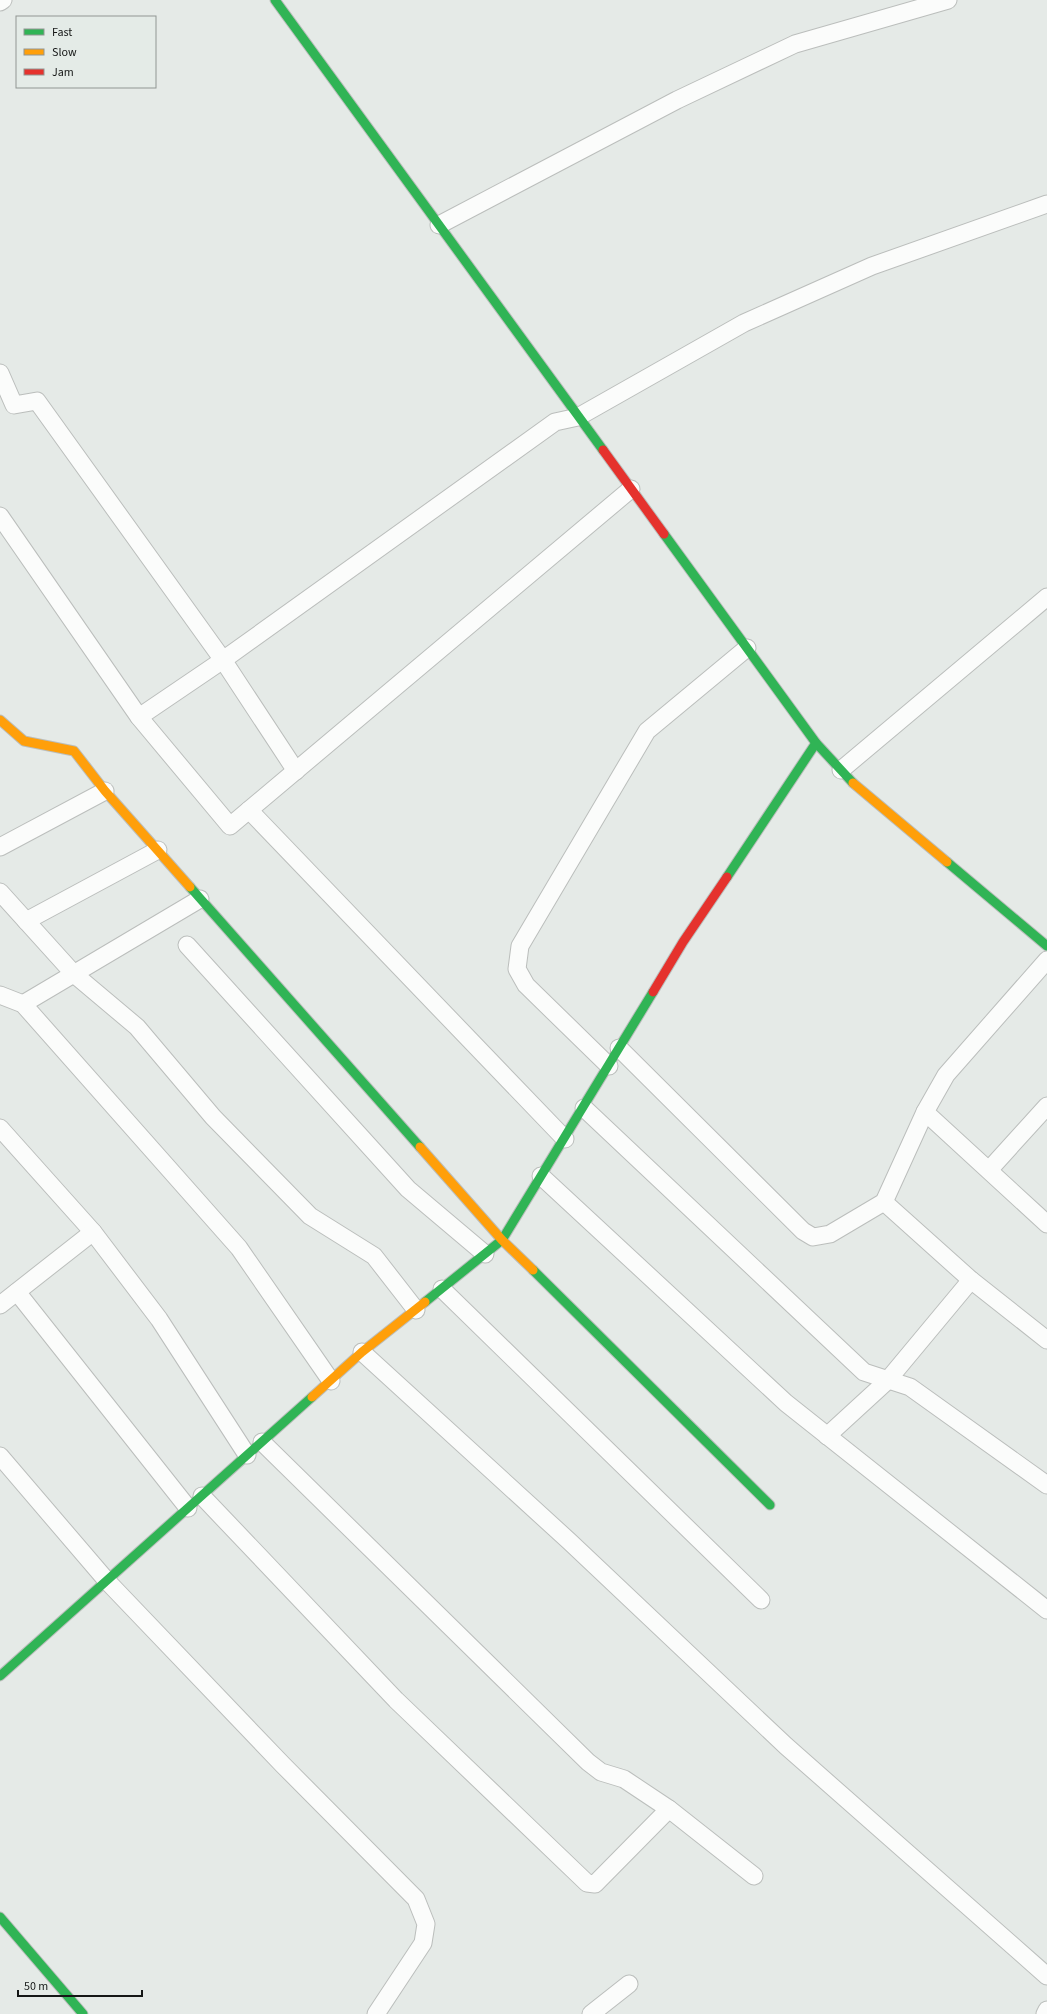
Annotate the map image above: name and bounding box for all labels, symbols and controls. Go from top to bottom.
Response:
legend [16,16,156,88]
text: Fast [52,24,72,41]
text: Slow [52,44,77,61]
text: Jam [52,64,74,81]
scale bar [18,1972,142,1998]
text: 50 m [24,1978,48,1995]

